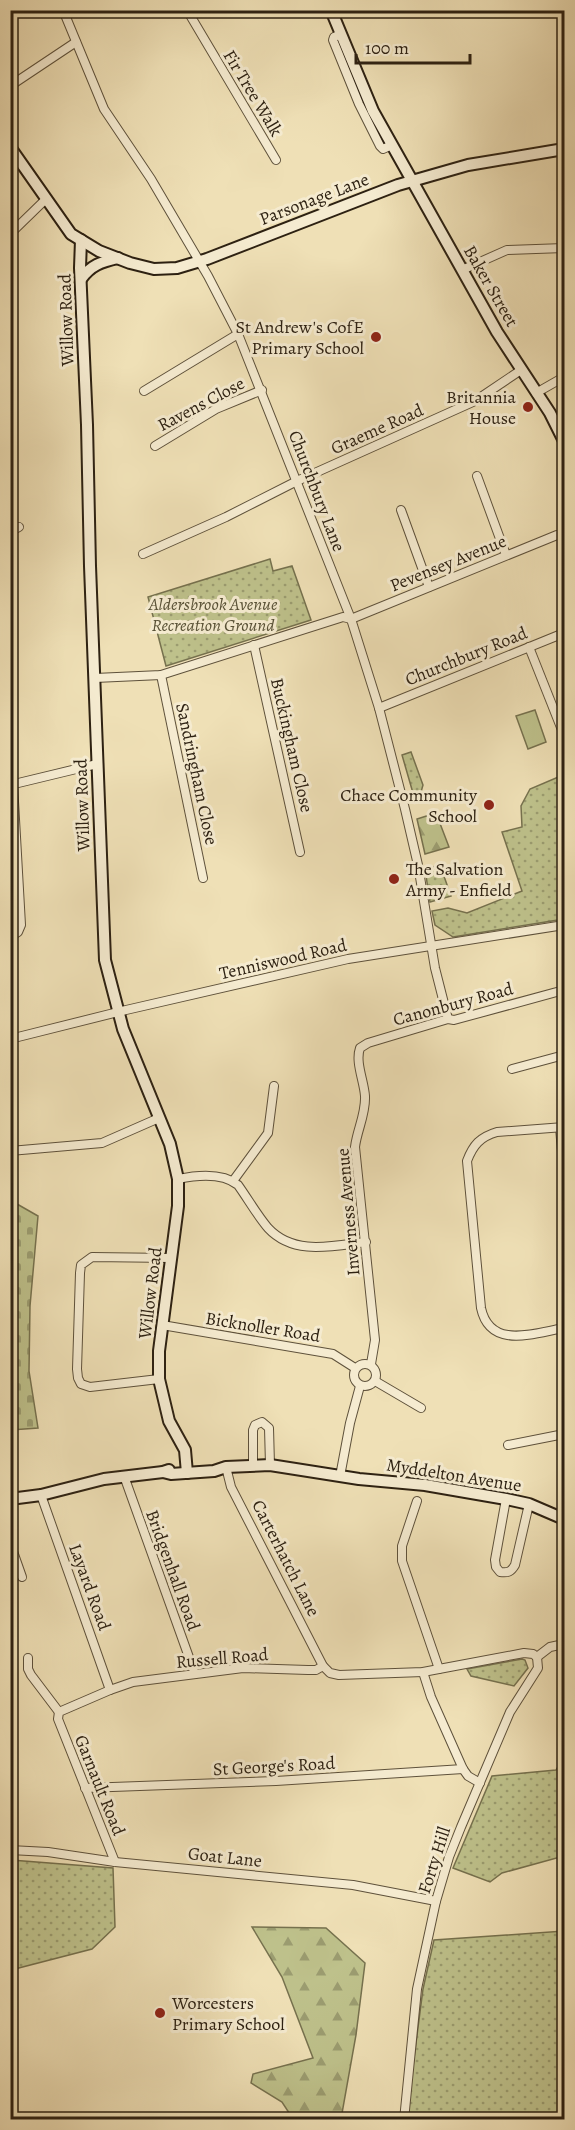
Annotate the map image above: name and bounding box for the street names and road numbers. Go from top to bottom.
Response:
street label: Fir Tree Walk [218,45,288,141]
street label: Parsonage Lane [256,167,372,231]
street label: Baker Street [458,241,524,331]
street label: Willow Road [52,273,80,368]
street label: Ravens Close [153,371,249,437]
street label: Graeme Road [327,398,427,460]
street label: Churchbury Lane [283,427,351,555]
street label: Pevensey Avenue [386,529,510,597]
street label: Churchbury Road [401,620,531,691]
street label: Buckingham Close [265,675,319,815]
street label: Sandringham Close [170,701,224,847]
street label: Willow Road [68,758,96,853]
street label: Tenniswood Road [217,933,349,985]
street label: Canonbury Road [390,976,516,1032]
street label: Inverness Avenue [330,1147,366,1277]
street label: Willow Road [132,1245,168,1341]
street label: Bicknoller Road [204,1306,322,1348]
street label: Myddelton Avenue [385,1452,523,1498]
street label: Carterhatch Lane [246,1496,326,1620]
street label: Bridgenhall Road [140,1506,206,1634]
street label: Layard Road [63,1540,117,1634]
street label: Russell Road [175,1642,269,1674]
street label: Garnault Road [69,1731,131,1839]
street label: St George's Road [212,1751,336,1781]
street label: Forty Hill [412,1823,456,1897]
street label: Goat Lane [187,1841,263,1873]

